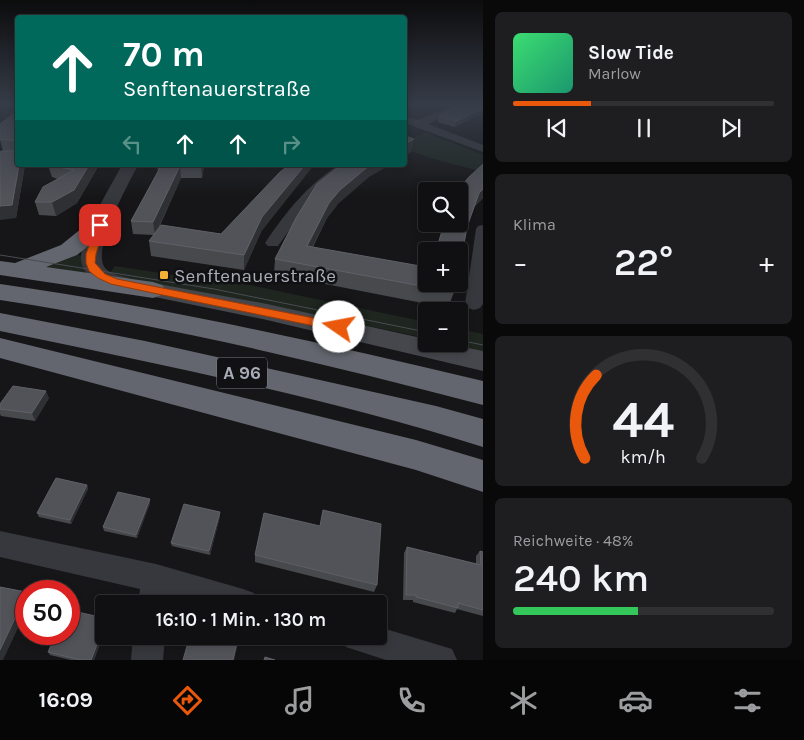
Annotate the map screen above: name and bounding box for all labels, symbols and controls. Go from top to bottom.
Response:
text: 70 m [123,34,205,75]
icon: ahead [40,35,105,100]
text: Slow Tide [588,42,674,64]
text: Marlow [588,64,641,83]
text: Senftenauerstraße [123,76,311,102]
icon: previous [543,114,571,142]
icon: pause [630,114,658,142]
icon: next [717,114,745,142]
icon: left [118,130,146,158]
icon: ahead [171,130,199,158]
icon: ahead [224,130,252,158]
icon: right [277,130,305,158]
map controls [418,182,468,352]
button: search [418,182,468,232]
pin [79,204,121,246]
icon: arrive [86,211,114,239]
text: Klima [513,215,556,234]
text: 22° [614,240,673,285]
button: + [418,242,468,292]
text: − [513,246,528,279]
text: + [759,246,774,279]
place label: Senftenauerstraße [174,265,336,287]
marker: Senftenauerstraße [158,269,170,281]
position arrow [312,300,364,352]
button: − [418,302,468,352]
road number: A 96 [217,358,267,388]
text: 44 [613,389,674,450]
text: km/h [621,447,666,468]
text: Reichweite · 48% [513,531,633,550]
text: 240 km [513,556,649,601]
speed limit sign: 50 [15,580,80,645]
text: 16:10 · 1 Min. · 130 m [156,609,326,631]
icon: directions [170,683,205,718]
icon: music [282,683,317,718]
icon: phone [394,683,429,718]
icon: climate [506,683,541,718]
icon: car [618,683,653,718]
icon: filters [730,683,765,718]
text: 16:09 [39,687,93,713]

